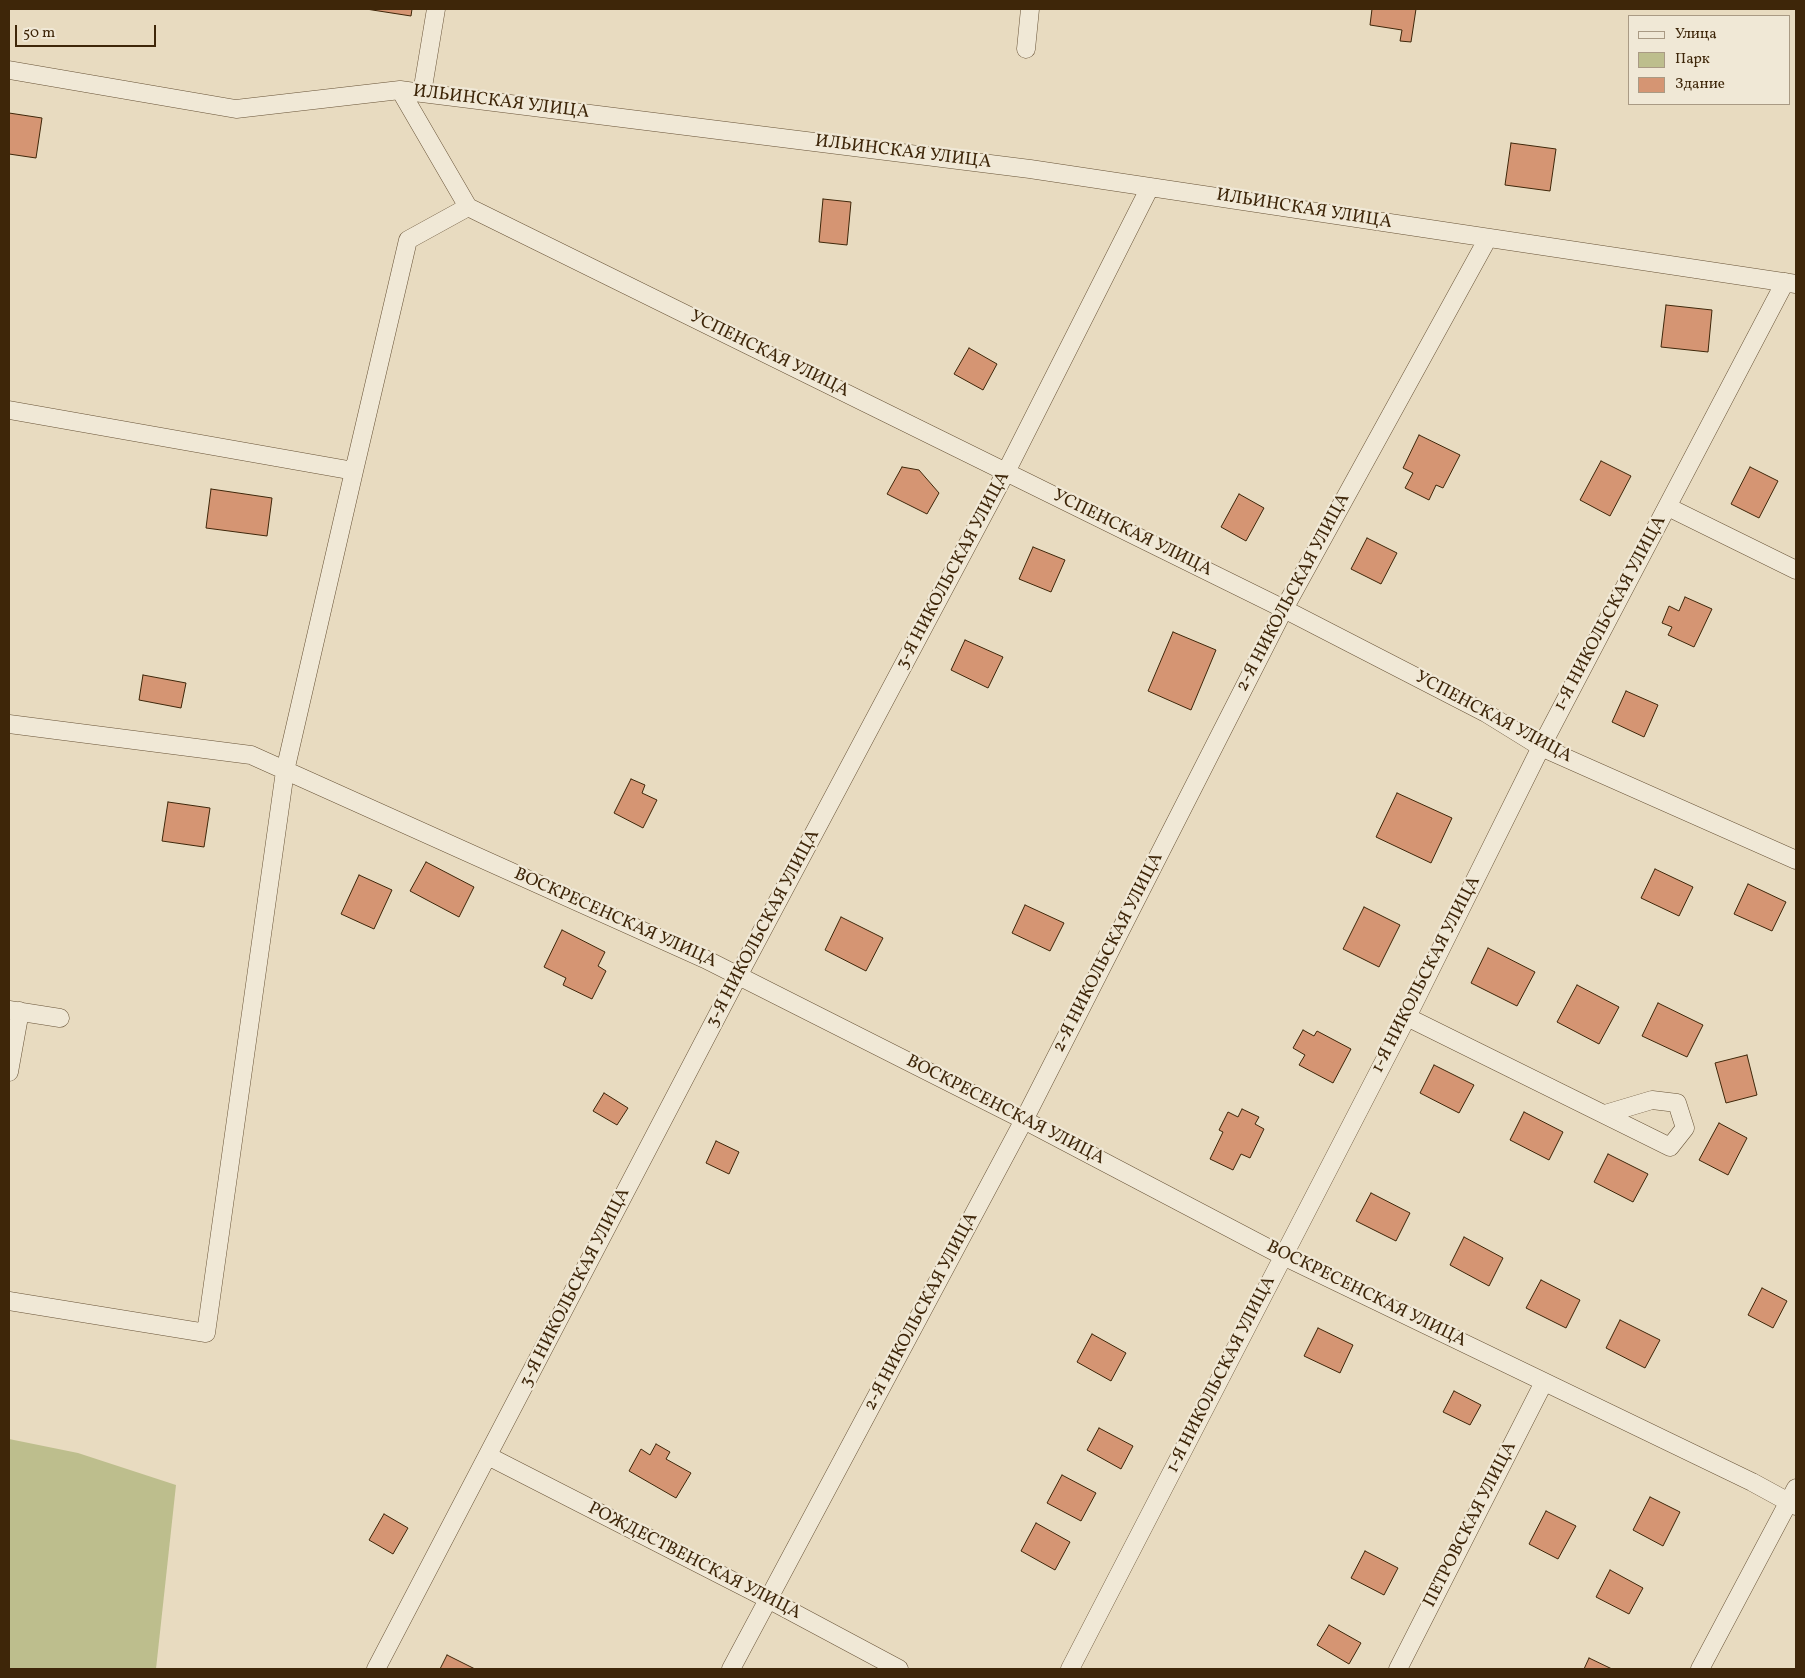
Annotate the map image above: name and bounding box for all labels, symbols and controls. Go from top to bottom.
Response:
scale bar [18,15,159,47]
legend [1628,15,1790,105]
text: 50 m [23,23,55,44]
text: Улица [1675,24,1717,45]
text: Парк [1675,49,1710,70]
text: Здание [1675,74,1725,95]
street label: ИЛЬИНСКАЯ УЛИЦА [412,81,590,125]
street label: ИЛЬИНСКАЯ УЛИЦА [814,131,992,175]
street label: ИЛЬИНСКАЯ УЛИЦА [1215,185,1393,235]
street label: УСПЕНСКАЯ УЛИЦА [686,307,852,403]
street label: 3-Я НИКОЛЬСКАЯ УЛИЦА [893,468,1015,674]
street label: УСПЕНСКАЯ УЛИЦА [1049,486,1215,582]
street label: 2-Я НИКОЛЬСКАЯ УЛИЦА [1233,490,1355,696]
street label: 1-Я НИКОЛЬСКАЯ УЛИЦА [1550,513,1672,715]
street label: УСПЕНСКАЯ УЛИЦА [1411,667,1575,769]
street label: 3-Я НИКОЛЬСКАЯ УЛИЦА [703,826,825,1032]
street label: 2-Я НИКОЛЬСКАЯ УЛИЦА [1049,850,1169,1056]
street label: ВОСКРЕСЕНСКАЯ УЛИЦА [510,864,720,974]
street label: 1-Я НИКОЛЬСКАЯ УЛИЦА [1368,873,1486,1077]
street label: ВОСКРЕСЕНСКАЯ УЛИЦА [902,1051,1108,1171]
street label: 3-Я НИКОЛЬСКАЯ УЛИЦА [516,1185,636,1391]
street label: 2-Я НИКОЛЬСКАЯ УЛИЦА [861,1209,983,1415]
street label: ВОСКРЕСЕНСКАЯ УЛИЦА [1262,1237,1470,1353]
street label: 1-Я НИКОЛЬСКАЯ УЛИЦА [1163,1273,1281,1477]
street label: ПЕТРОВСКАЯ УЛИЦА [1420,1439,1522,1611]
street label: РОЖДЕСТВЕНСКАЯ УЛИЦА [584,1499,804,1625]

